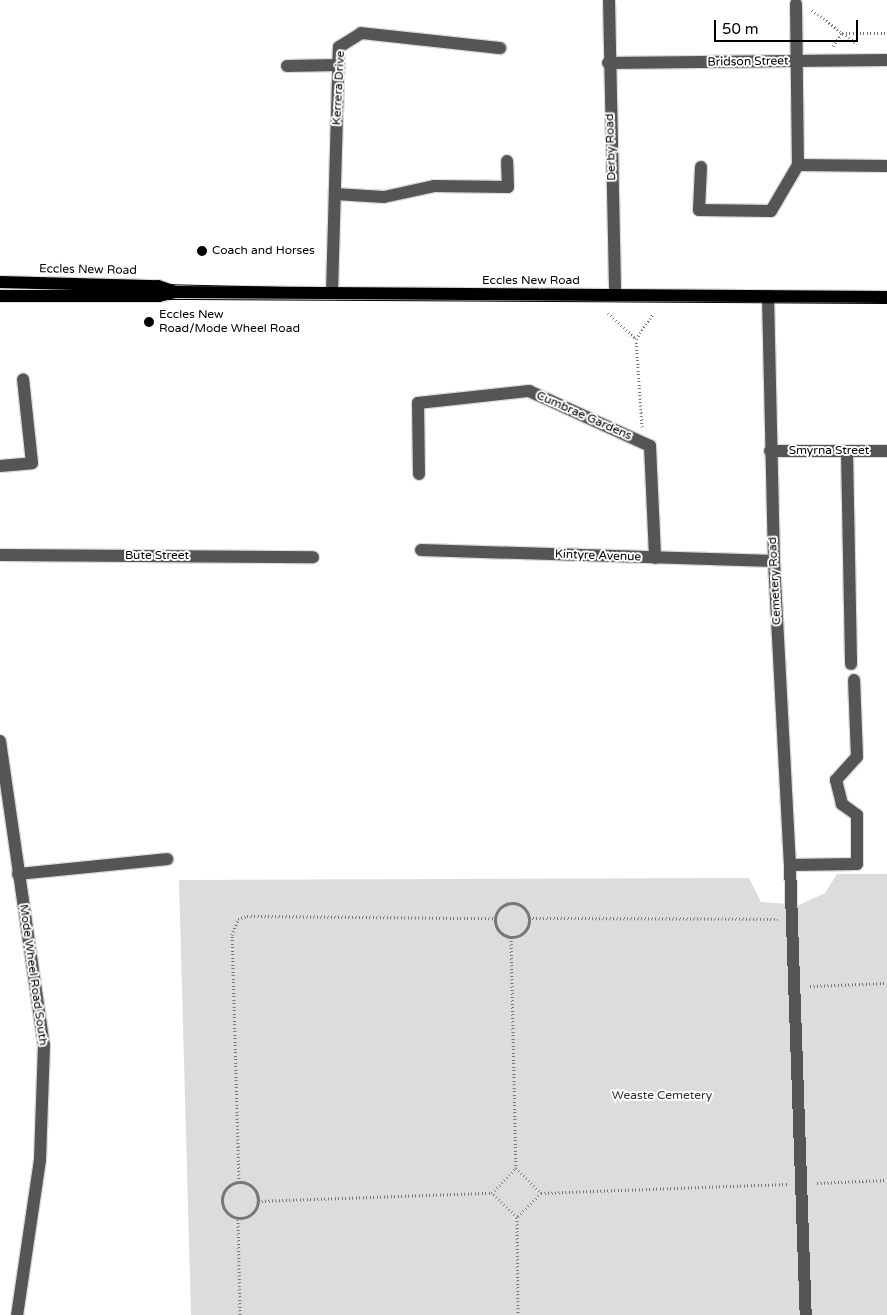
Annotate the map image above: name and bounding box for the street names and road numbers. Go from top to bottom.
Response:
street label: Kerrera Drive [330,50,348,126]
street label: Bridson Street [707,54,789,70]
street label: Derby Road [603,113,619,181]
street label: Eccles New Road [39,262,137,278]
street label: Eccles New Road [482,274,580,288]
street label: Cumbrae Gardens [534,388,634,444]
street label: Smyrna Street [789,444,869,458]
street label: Cemetery Road [765,537,785,625]
street label: Kintyre Avenue [555,547,641,565]
street label: Bute Street [125,549,189,563]
street label: Mode Wheel Road South [16,903,50,1047]

